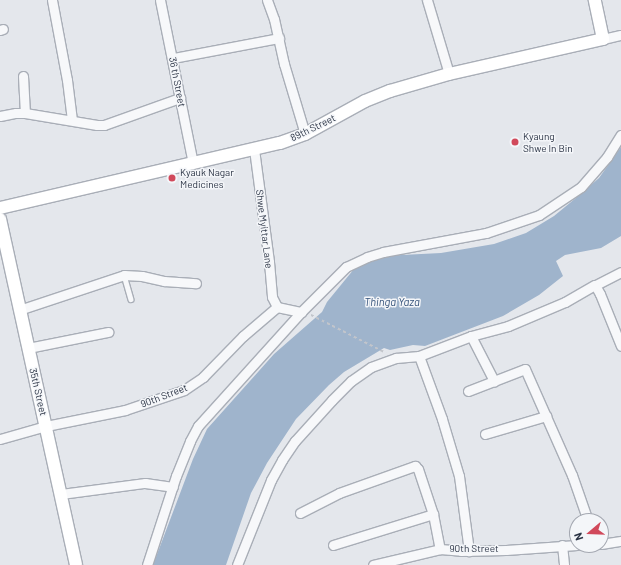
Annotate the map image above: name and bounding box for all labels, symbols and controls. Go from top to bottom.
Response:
street label: 36 th Street [166,56,188,108]
street label: 89th Street [288,112,338,144]
place label: Kyaung Shwe In Bin [523,130,573,154]
marker: Kyaung Shwe In Bin [510,137,520,147]
place label: Kyauk Nagar Medicines [180,166,234,190]
marker: Kyauk Nagar Medicines [167,173,177,183]
street label: Shwe Myittar Lane [253,189,275,269]
water label: Thinga Yaza [364,295,420,309]
street label: 35th Street [27,367,49,417]
street label: 90th Street [139,382,189,410]
north arrow [569,513,609,553]
text: N [571,531,585,542]
street label: 90th Street [449,543,499,555]

